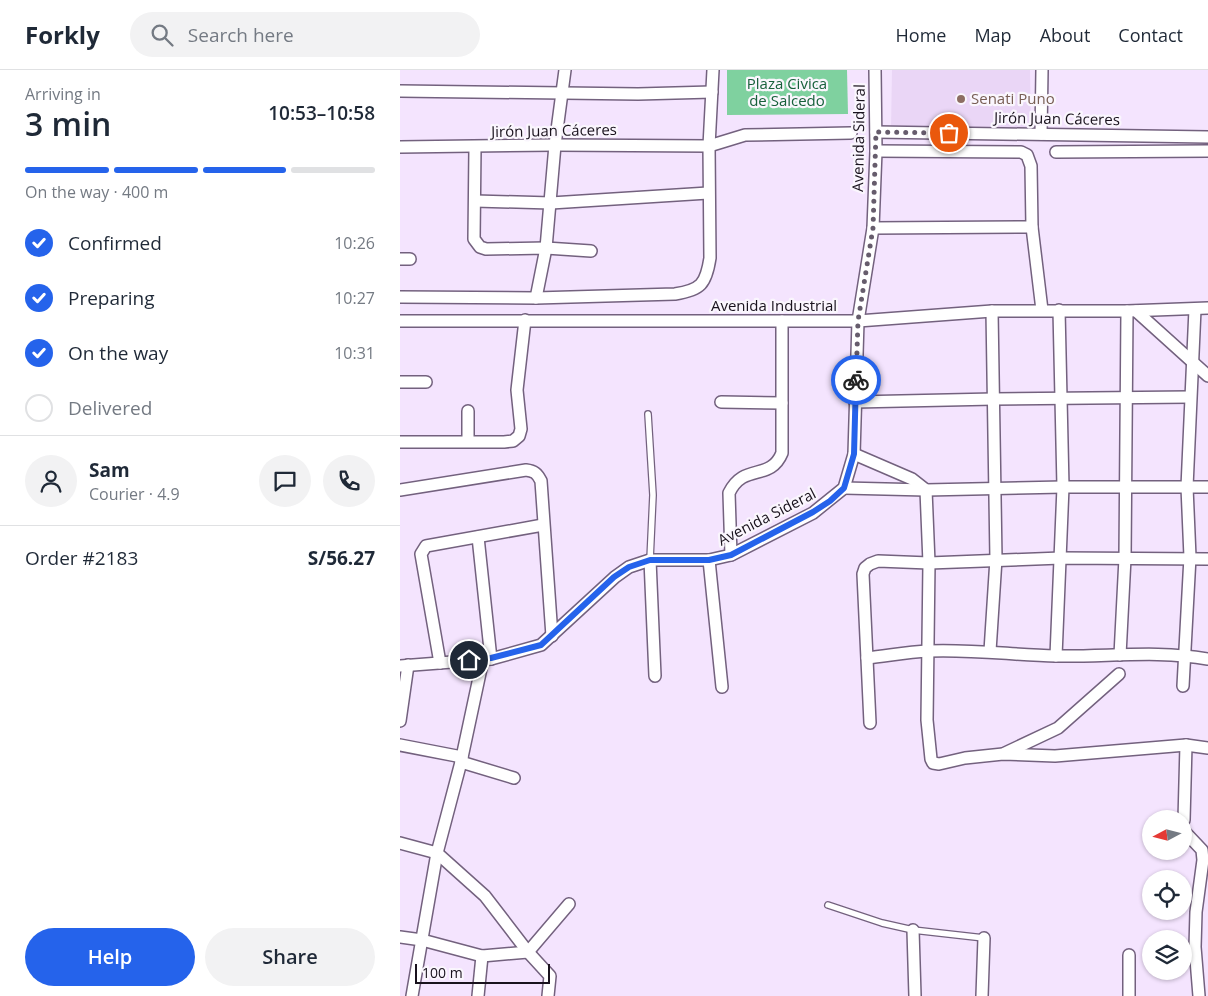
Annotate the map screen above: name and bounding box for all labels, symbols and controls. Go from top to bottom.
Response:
search box [130,12,480,57]
text: Forkly [25,18,100,51]
icon: search [148,21,176,49]
text: Search here [188,22,294,48]
text: Home [896,23,946,47]
text: Map [974,23,1012,47]
text: About [1040,23,1090,47]
text: Contact [1118,23,1183,47]
park label: Plaza Civica de Salcedo [747,73,827,110]
text: Arriving in [25,83,101,105]
street label: Avenida Sideral [847,84,869,192]
place label: Senati Puno [971,88,1055,108]
marker: Senati Puno [955,93,967,105]
text: 10:53–10:58 [268,100,375,126]
text: 3 min [25,102,111,145]
street label: Jirón Juan Cáceres [992,107,1120,129]
pin [928,112,970,154]
street label: Jirón Juan Cáceres [489,119,617,141]
icon: bag [935,119,963,147]
text: On the way · 400 m [25,181,168,203]
icon: check [25,229,53,257]
text: Confirmed [68,230,162,256]
text: 10:26 [334,232,375,254]
icon: check [25,284,53,312]
text: Preparing [68,285,155,311]
text: 10:27 [334,287,375,309]
street label: Avenida Industrial [711,295,837,315]
icon: check [25,339,53,367]
text: On the way [68,340,168,366]
text: 10:31 [334,342,375,364]
courier [831,355,881,405]
icon: bike [842,366,870,394]
text: Delivered [68,395,152,421]
button: person [25,455,77,507]
button: chat [259,455,311,507]
button: phone [323,455,375,507]
text: Sam [89,457,130,483]
text: Courier · 4.9 [89,483,180,505]
street label: Avenida Sideral [714,483,819,549]
text: Order #2183 [25,545,138,571]
text: S/56.27 [308,545,375,571]
pin [448,639,490,681]
icon: home [455,646,483,674]
north arrow [1142,810,1192,860]
map controls [1142,810,1192,980]
button: locate [1142,870,1192,920]
button: Help [25,928,195,986]
button: Share [205,928,375,986]
button: layers [1142,930,1192,980]
scale bar [415,961,550,984]
text: 100 m [422,963,463,982]

